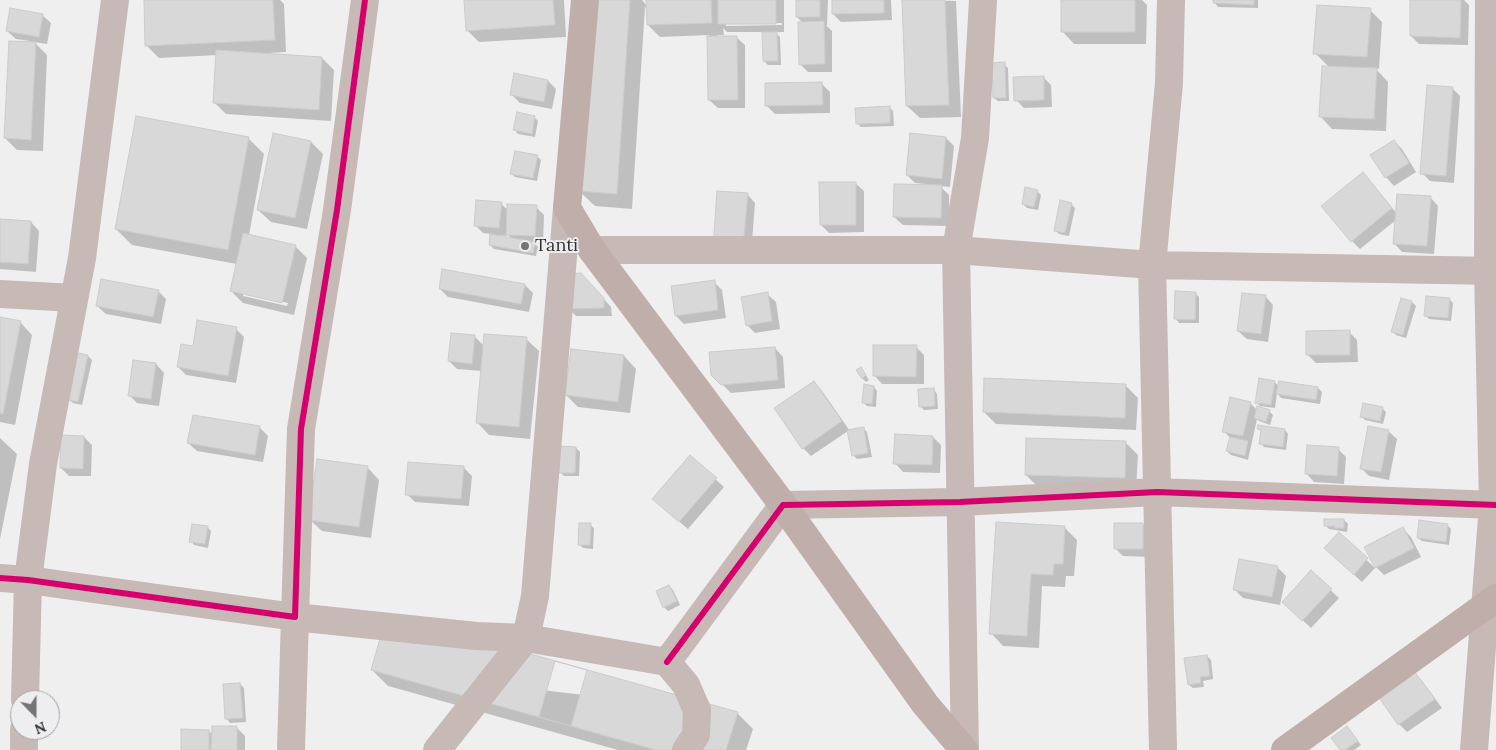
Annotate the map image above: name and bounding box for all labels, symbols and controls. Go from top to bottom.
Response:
place label: Tanti [535,235,578,257]
marker: Tanti [519,240,531,252]
north arrow [10,690,60,740]
text: N [32,718,49,738]

